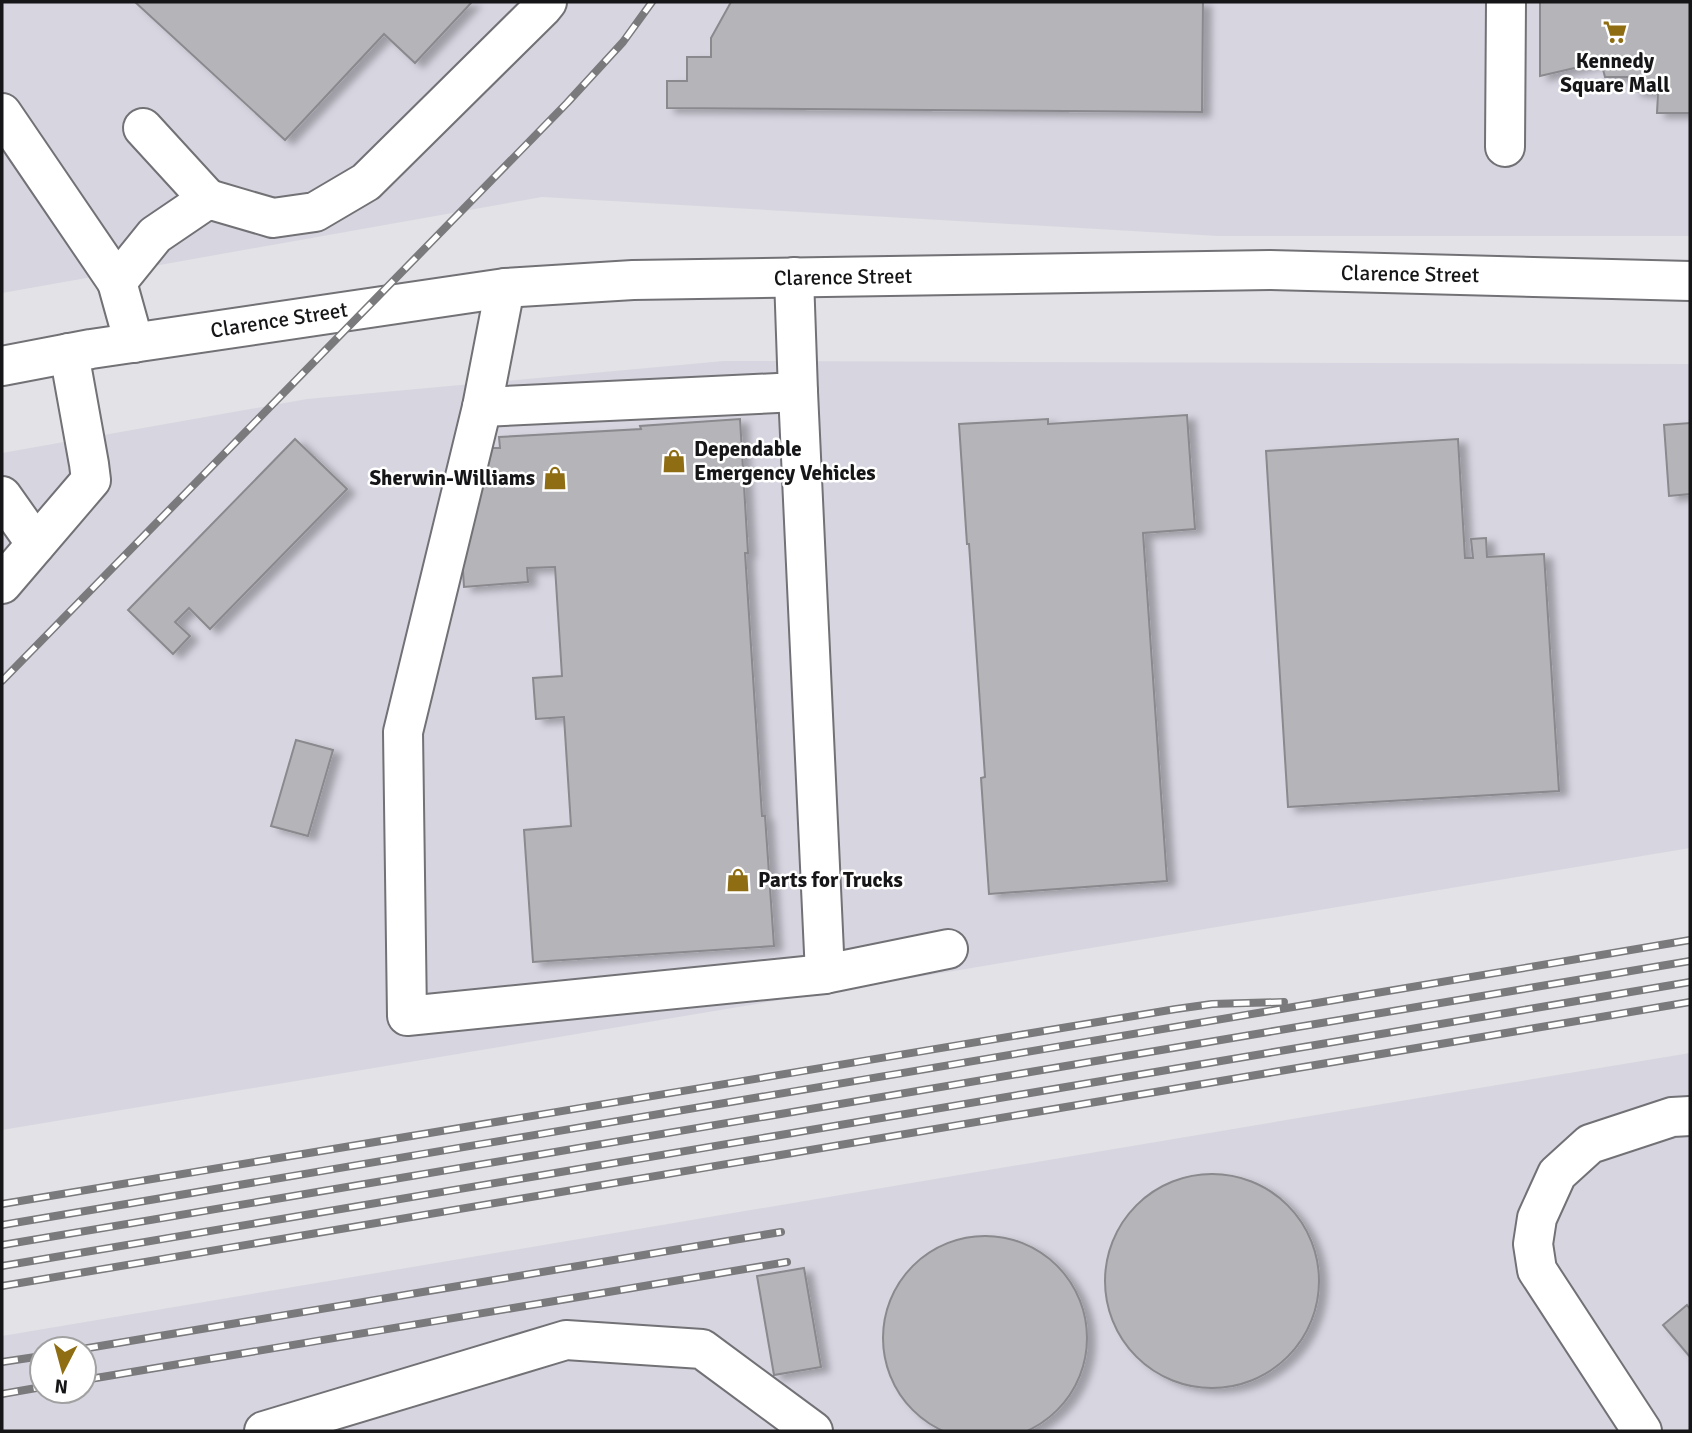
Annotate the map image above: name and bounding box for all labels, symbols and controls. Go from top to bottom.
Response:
supermarket icon: Kennedy Square Mall [1601,18,1629,46]
place label: Kennedy Square Mall [1560,48,1670,98]
street label: Clarence Street [1341,260,1479,288]
street label: Clarence Street [774,263,912,291]
street label: Clarence Street [209,296,349,344]
place label: Dependable Emergency Vehicles [694,436,876,486]
shop icon: Dependable Emergency Vehicles [660,447,688,475]
shop icon: Sherwin-Williams [541,464,569,492]
place label: Sherwin-Williams [369,465,535,491]
shop icon: Parts for Trucks [724,866,752,894]
place label: Parts for Trucks [758,867,903,893]
north arrow [28,1335,98,1405]
text: N [54,1373,69,1399]

